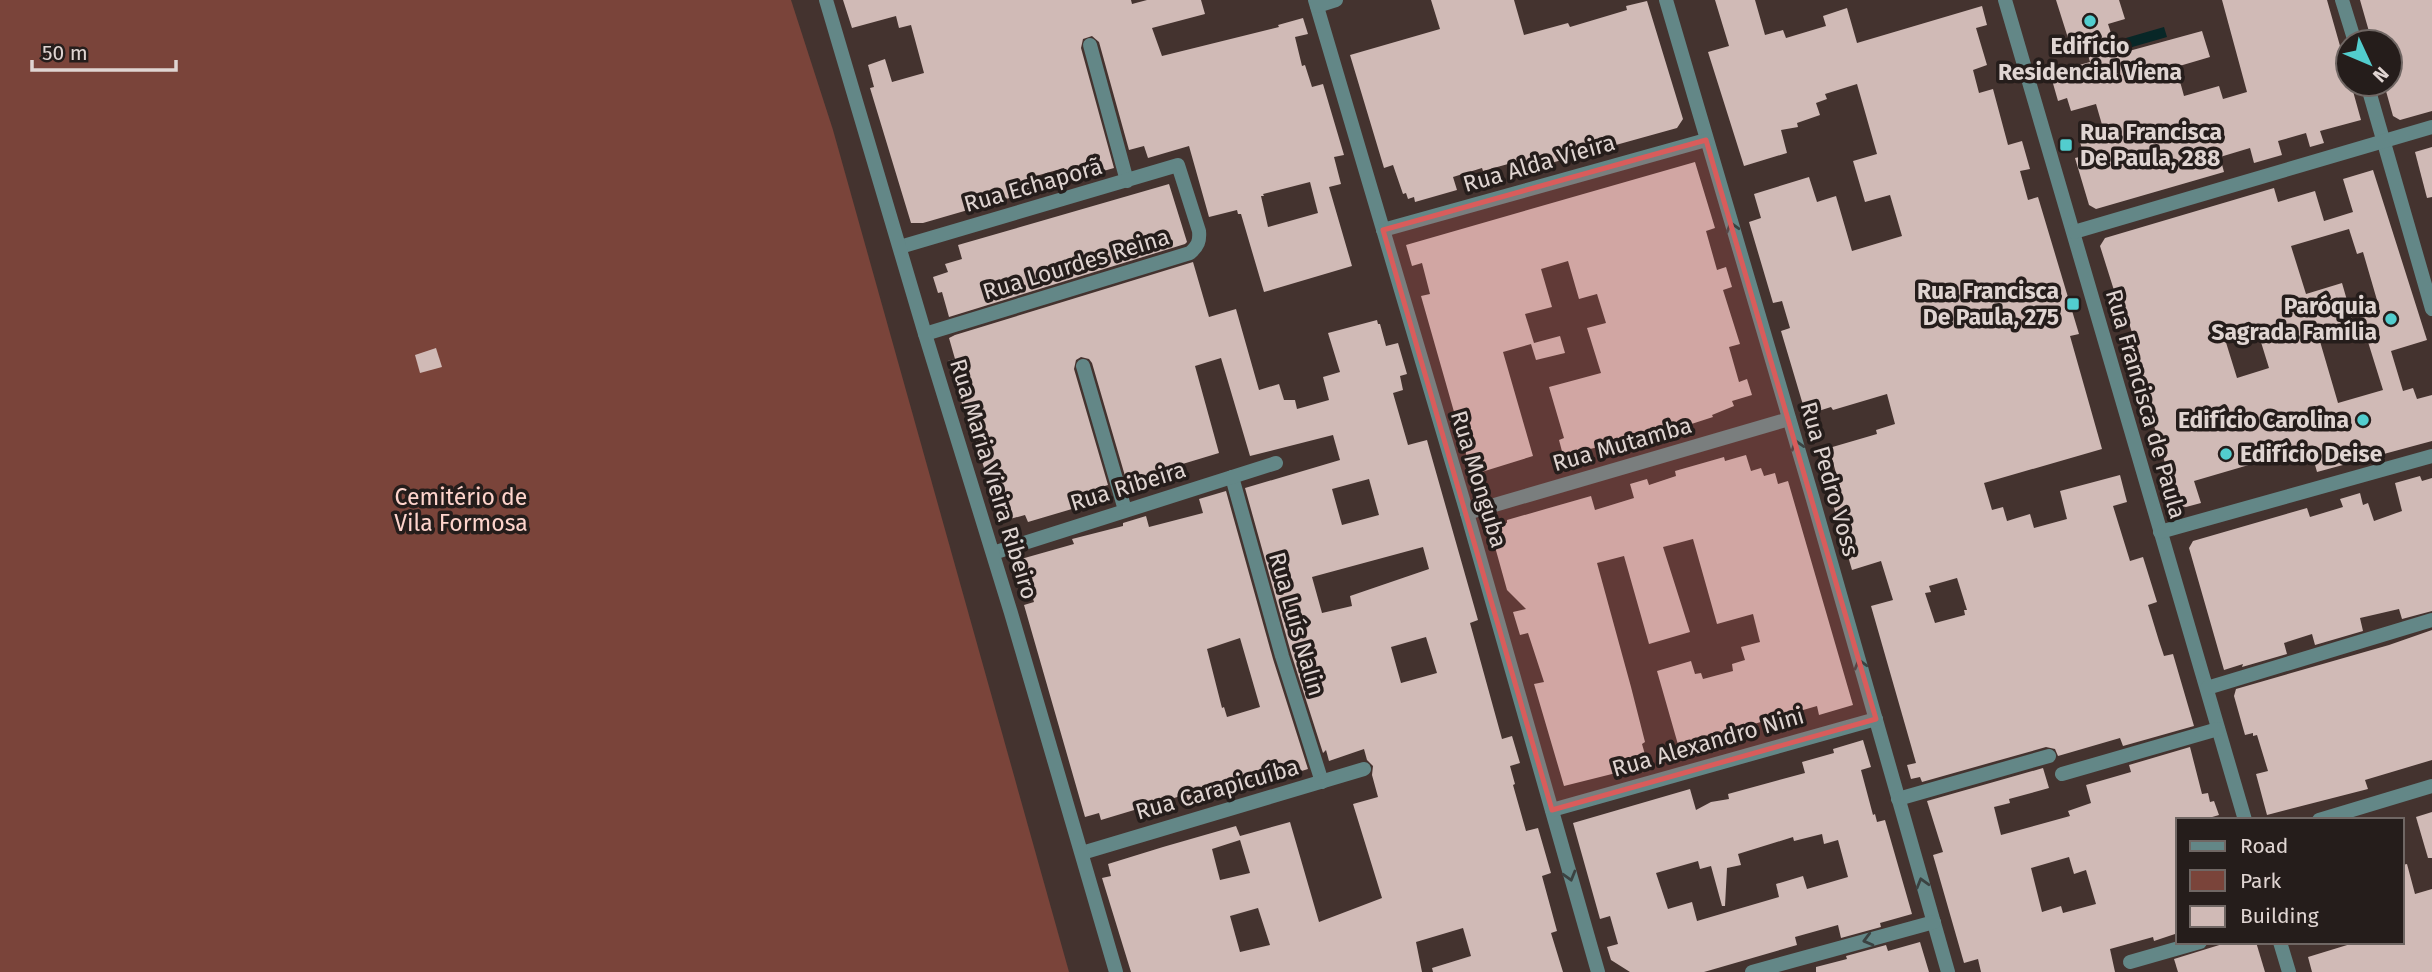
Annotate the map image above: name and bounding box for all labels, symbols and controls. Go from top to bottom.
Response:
marker: Edifício Residencial Viena [2082,13,2098,29]
scale bar [32,28,175,72]
north arrow [2334,28,2404,98]
place label: Edifício Residencial Viena [1998,32,2182,86]
text: 50 m [42,40,88,66]
text: N [2368,62,2394,87]
place label: Rua Francisca De Paula, 288 [2080,118,2222,172]
street label: Rua Alda Vieira [1460,128,1618,198]
marker: Rua Francisca De Paula, 288 [2058,137,2074,153]
street label: Rua Echaporã [961,152,1105,218]
one-way arrow [1726,221,1741,233]
street label: Rua Lourdes Reina [979,222,1173,306]
place label: Rua Francisca De Paula, 275 [1917,277,2059,331]
street label: Rua Francisca de Paula [2100,286,2192,522]
place label: Paróquia Sagrada Família [2211,292,2377,346]
marker: Rua Francisca De Paula, 275 [2065,296,2081,312]
marker: Paróquia Sagrada Família [2383,311,2399,327]
street label: Rua Maria Vieira Ribeiro [944,355,1044,603]
street label: Rua Pedro Voss [1795,398,1865,560]
place label: Edifício Carolina [2178,406,2349,434]
street label: Rua Monguba [1445,407,1513,551]
street label: Rua Mutamba [1549,411,1695,477]
marker: Edifício Carolina [2355,412,2371,428]
one-way arrow [1790,440,1805,452]
place label: Edifício Deise [2240,440,2383,468]
marker: Edifício Deise [2218,446,2234,462]
street label: Rua Ribeira [1067,455,1189,517]
park label: Cemitério de Vila Formosa [394,483,528,537]
street label: Rua Luís Nalin [1263,549,1331,699]
one-way arrow [1854,658,1868,670]
street label: Rua Alexandro Nini [1609,701,1807,783]
street label: Rua Carapicuíba [1132,752,1302,826]
legend [2176,818,2404,944]
text: Road [2240,833,2288,859]
text: Park [2240,868,2282,894]
one-way arrow [1562,870,1577,882]
one-way arrow [1916,877,1931,889]
text: Building [2240,903,2319,929]
one-way arrow [1862,932,1874,946]

